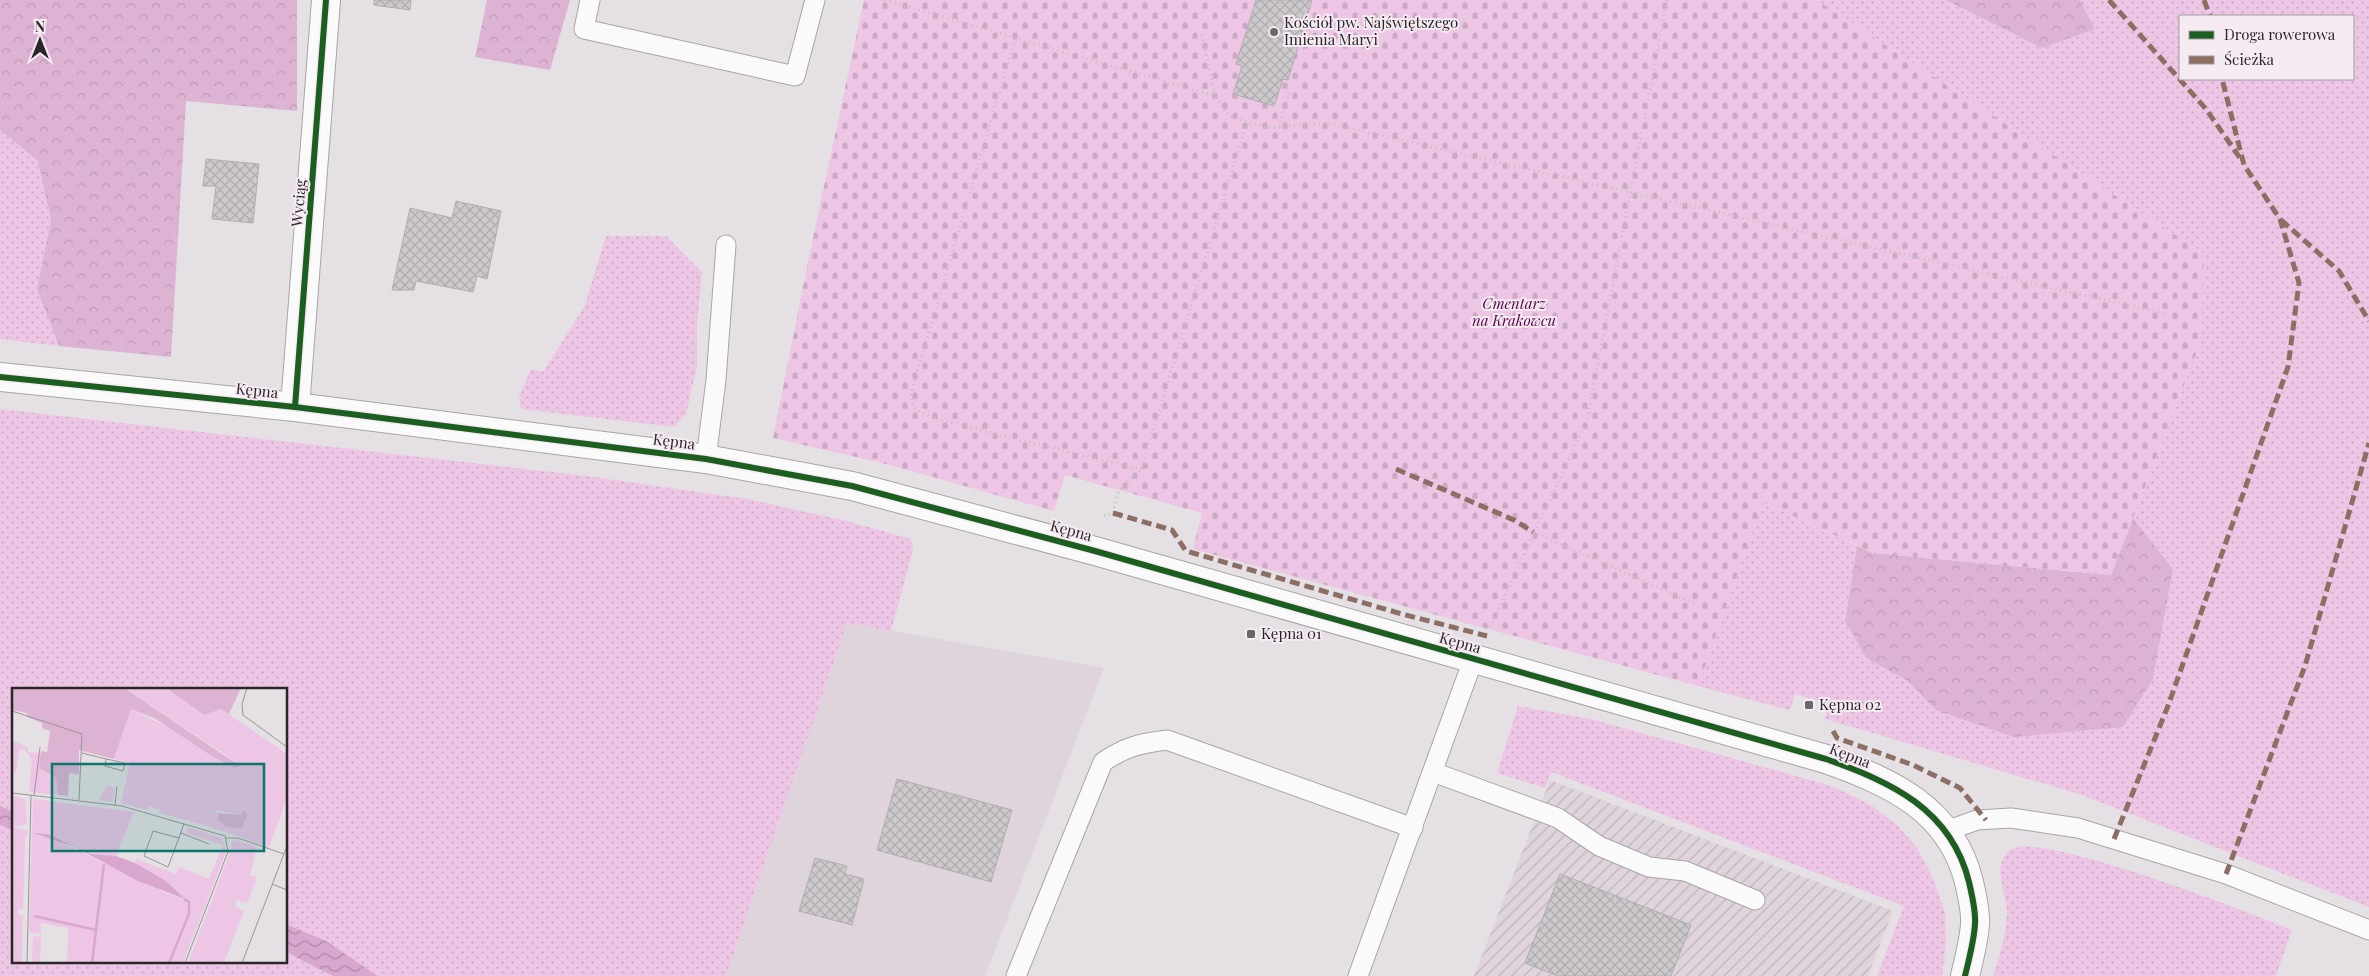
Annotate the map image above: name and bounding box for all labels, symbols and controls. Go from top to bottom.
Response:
place label: Kościół pw. Najświętszego Imienia Maryi [1284,12,1458,49]
north arrow [15,15,65,65]
legend [2179,15,2354,80]
text: N [35,17,45,36]
text: Droga rowerowa [2224,24,2336,44]
marker: Kościół pw. Najświętszego Imienia Maryi [1268,26,1280,38]
text: Ścieżka [2224,49,2275,69]
street label: Wyciąg [286,178,310,229]
park label: Cmentarz na Krakowcu [1472,293,1556,330]
street label: Kępna [235,378,280,402]
street label: Kępna [652,428,697,454]
street label: Kępna [1048,515,1095,545]
place label: Kępna 01 [1261,623,1322,643]
street label: Kępna [1437,627,1484,658]
marker: Kępna 01 [1245,628,1257,640]
inset map [12,688,288,964]
place label: Kępna 02 [1819,694,1881,714]
marker: Kępna 02 [1803,699,1815,711]
street label: Kępna [1827,738,1874,772]

